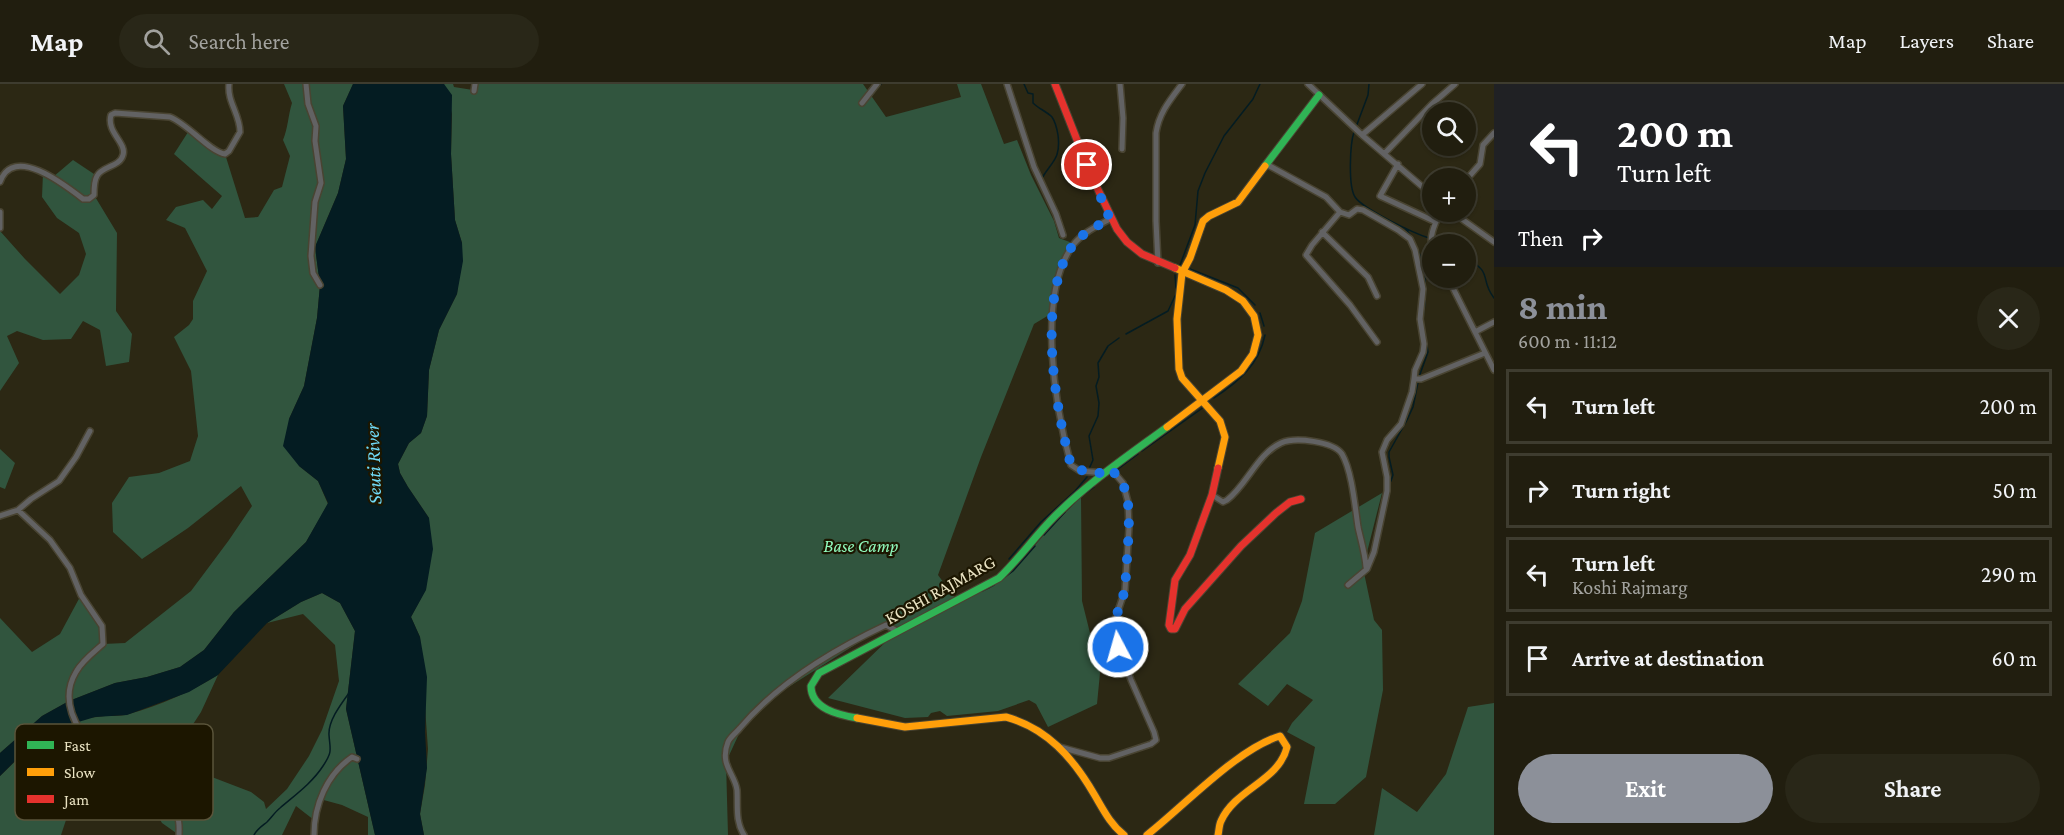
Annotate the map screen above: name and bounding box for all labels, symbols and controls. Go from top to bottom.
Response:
search box [119,14,539,68]
icon: search [140,25,173,58]
text: Map [30,26,83,57]
text: Search here [188,29,289,54]
text: Map [1828,29,1867,53]
text: Layers [1900,29,1954,53]
text: Share [1987,29,2034,53]
map controls [1422,102,1476,288]
button: search [1422,102,1476,156]
icon: left [1518,108,1596,186]
text: 200 m [1617,109,1733,156]
pin [1061,139,1112,190]
icon: arrive [1070,148,1103,181]
text: Turn left [1617,158,1711,188]
button: + [1422,168,1476,222]
icon: right [1575,222,1608,255]
text: Then [1518,226,1563,251]
button: − [1422,234,1476,288]
text: 8 min [1518,287,1607,327]
button: close [1977,287,2040,350]
text: 600 m · 11:12 [1518,330,1617,352]
icon: left [1521,390,1554,423]
text: Turn left [1572,394,1655,419]
text: 200 m [1980,394,2037,419]
water label: Seuti River [361,422,385,505]
icon: right [1521,474,1554,507]
text: Turn right [1572,478,1670,503]
text: 50 m [1992,478,2037,503]
park label: Base Camp [824,536,899,556]
street label: KOSHI RAJMARG [881,551,999,629]
text: Turn left [1572,551,1655,576]
icon: left [1521,558,1554,591]
text: 290 m [1981,562,2037,587]
text: Koshi Rajmarg [1572,576,1688,598]
position arrow [1086,615,1150,679]
icon: arrive [1521,642,1554,675]
text: Arrive at destination [1572,646,1764,671]
text: 60 m [1992,646,2037,671]
legend [15,724,213,820]
text: Fast [64,737,91,754]
button: Exit [1518,754,1773,823]
button: Share [1785,754,2040,823]
text: Slow [64,764,96,781]
text: Jam [62,791,89,809]

